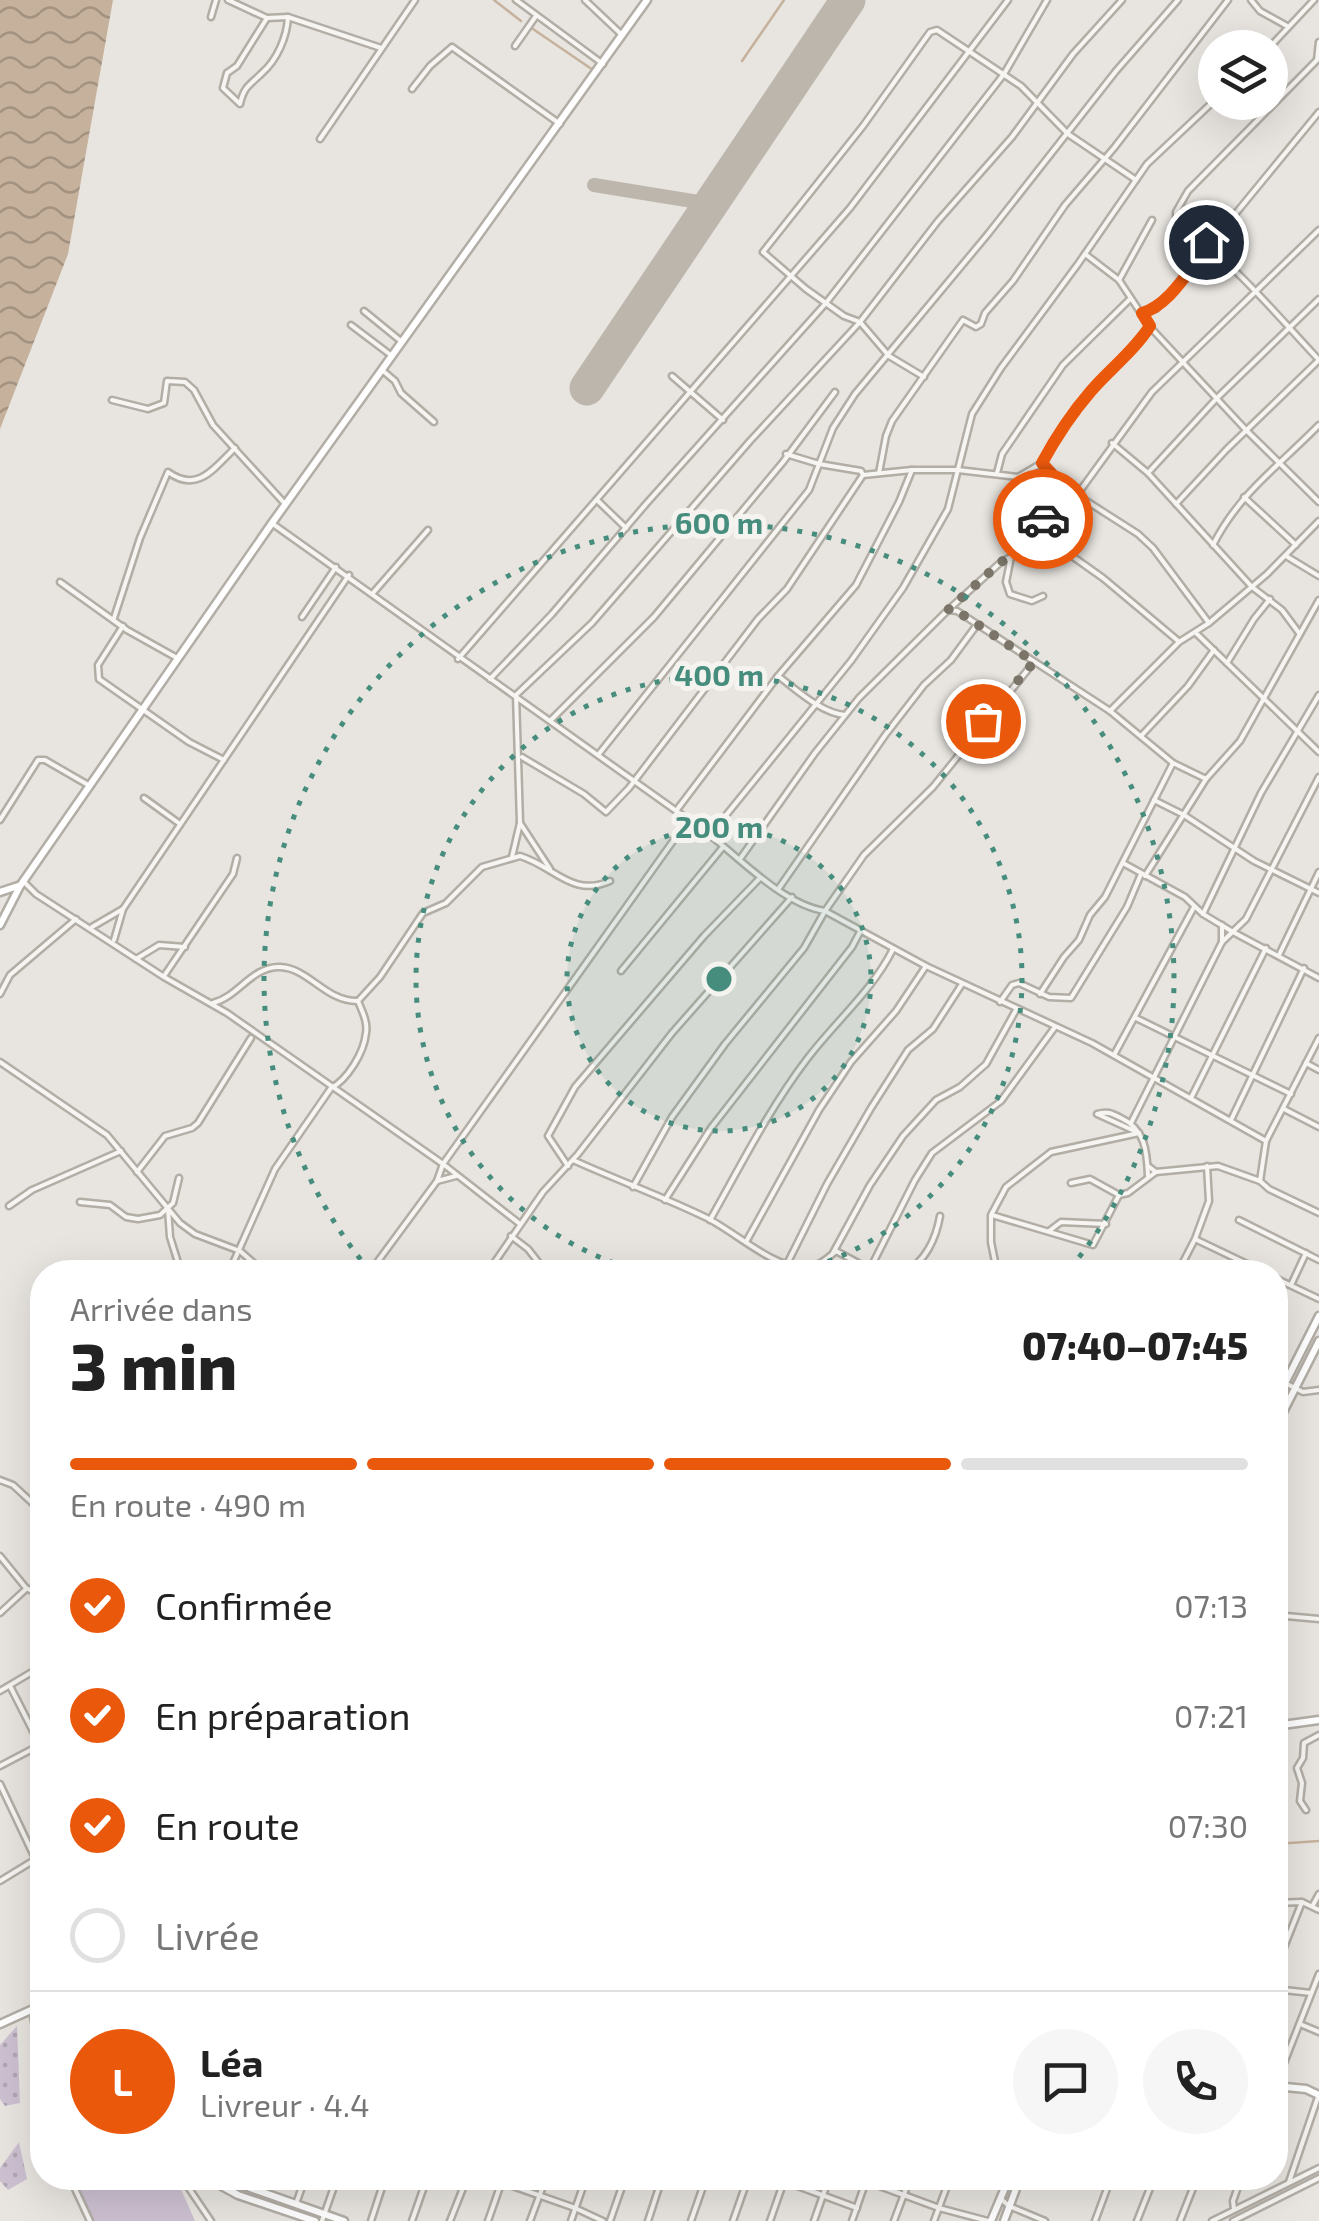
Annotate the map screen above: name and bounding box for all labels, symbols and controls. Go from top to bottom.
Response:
map controls [1198,30,1288,120]
button: layers [1198,30,1288,120]
pin [1164,200,1249,285]
icon: home [1179,215,1234,270]
courier [993,469,1093,569]
icon: car [1016,492,1071,547]
text: 600 m [675,504,763,540]
text: 400 m [674,656,764,692]
pin [941,679,1026,764]
icon: bag [956,694,1011,749]
text: 200 m [675,808,763,844]
centre of rings [701,961,737,997]
text: Arrivée dans [70,1289,253,1327]
text: 07:40–07:45 [1022,1322,1248,1368]
text: 3 min [70,1325,237,1403]
text: En route · 490 m [70,1485,306,1523]
icon: check [70,1578,125,1633]
text: Confirmée [155,1582,333,1628]
text: 07:13 [1174,1586,1248,1624]
icon: check [70,1688,125,1743]
text: En préparation [155,1692,411,1738]
text: 07:21 [1174,1696,1248,1734]
icon: check [70,1798,125,1853]
text: En route [155,1802,300,1848]
text: 07:30 [1168,1806,1248,1844]
text: Livrée [155,1912,260,1958]
button: chat [1013,2029,1118,2134]
button: phone [1143,2029,1248,2134]
text: Léa [200,2039,263,2085]
text: L [112,2058,133,2104]
text: Livreur · 4.4 [200,2085,370,2123]

